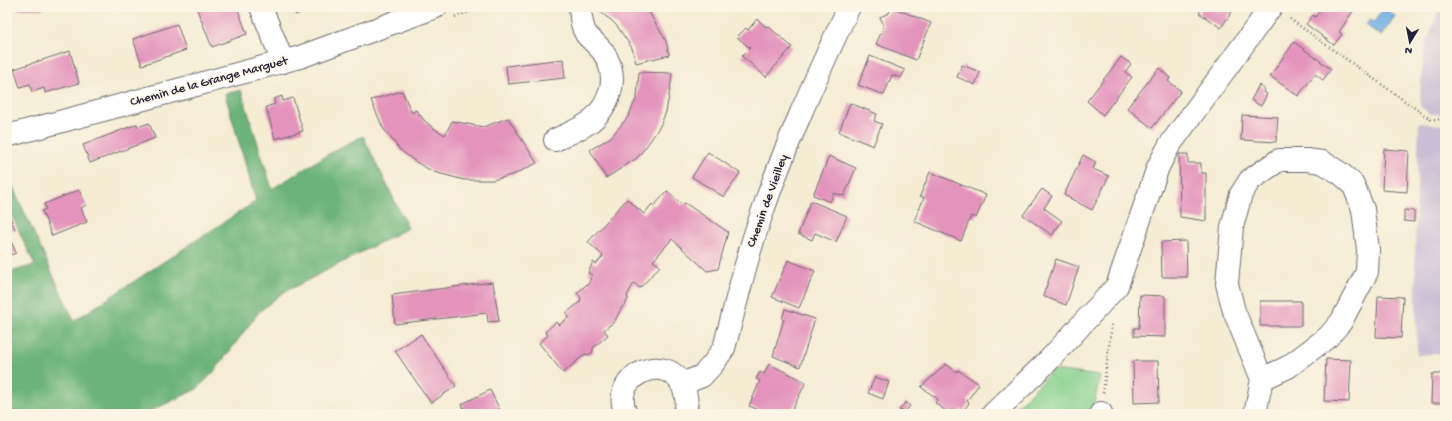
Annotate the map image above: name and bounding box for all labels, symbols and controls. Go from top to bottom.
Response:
north arrow [1390,22,1430,62]
text: N [1404,43,1413,56]
street label: Chemin de la Grange Marguet [129,53,291,110]
street label: Chemin de Vieilley [744,152,792,250]

